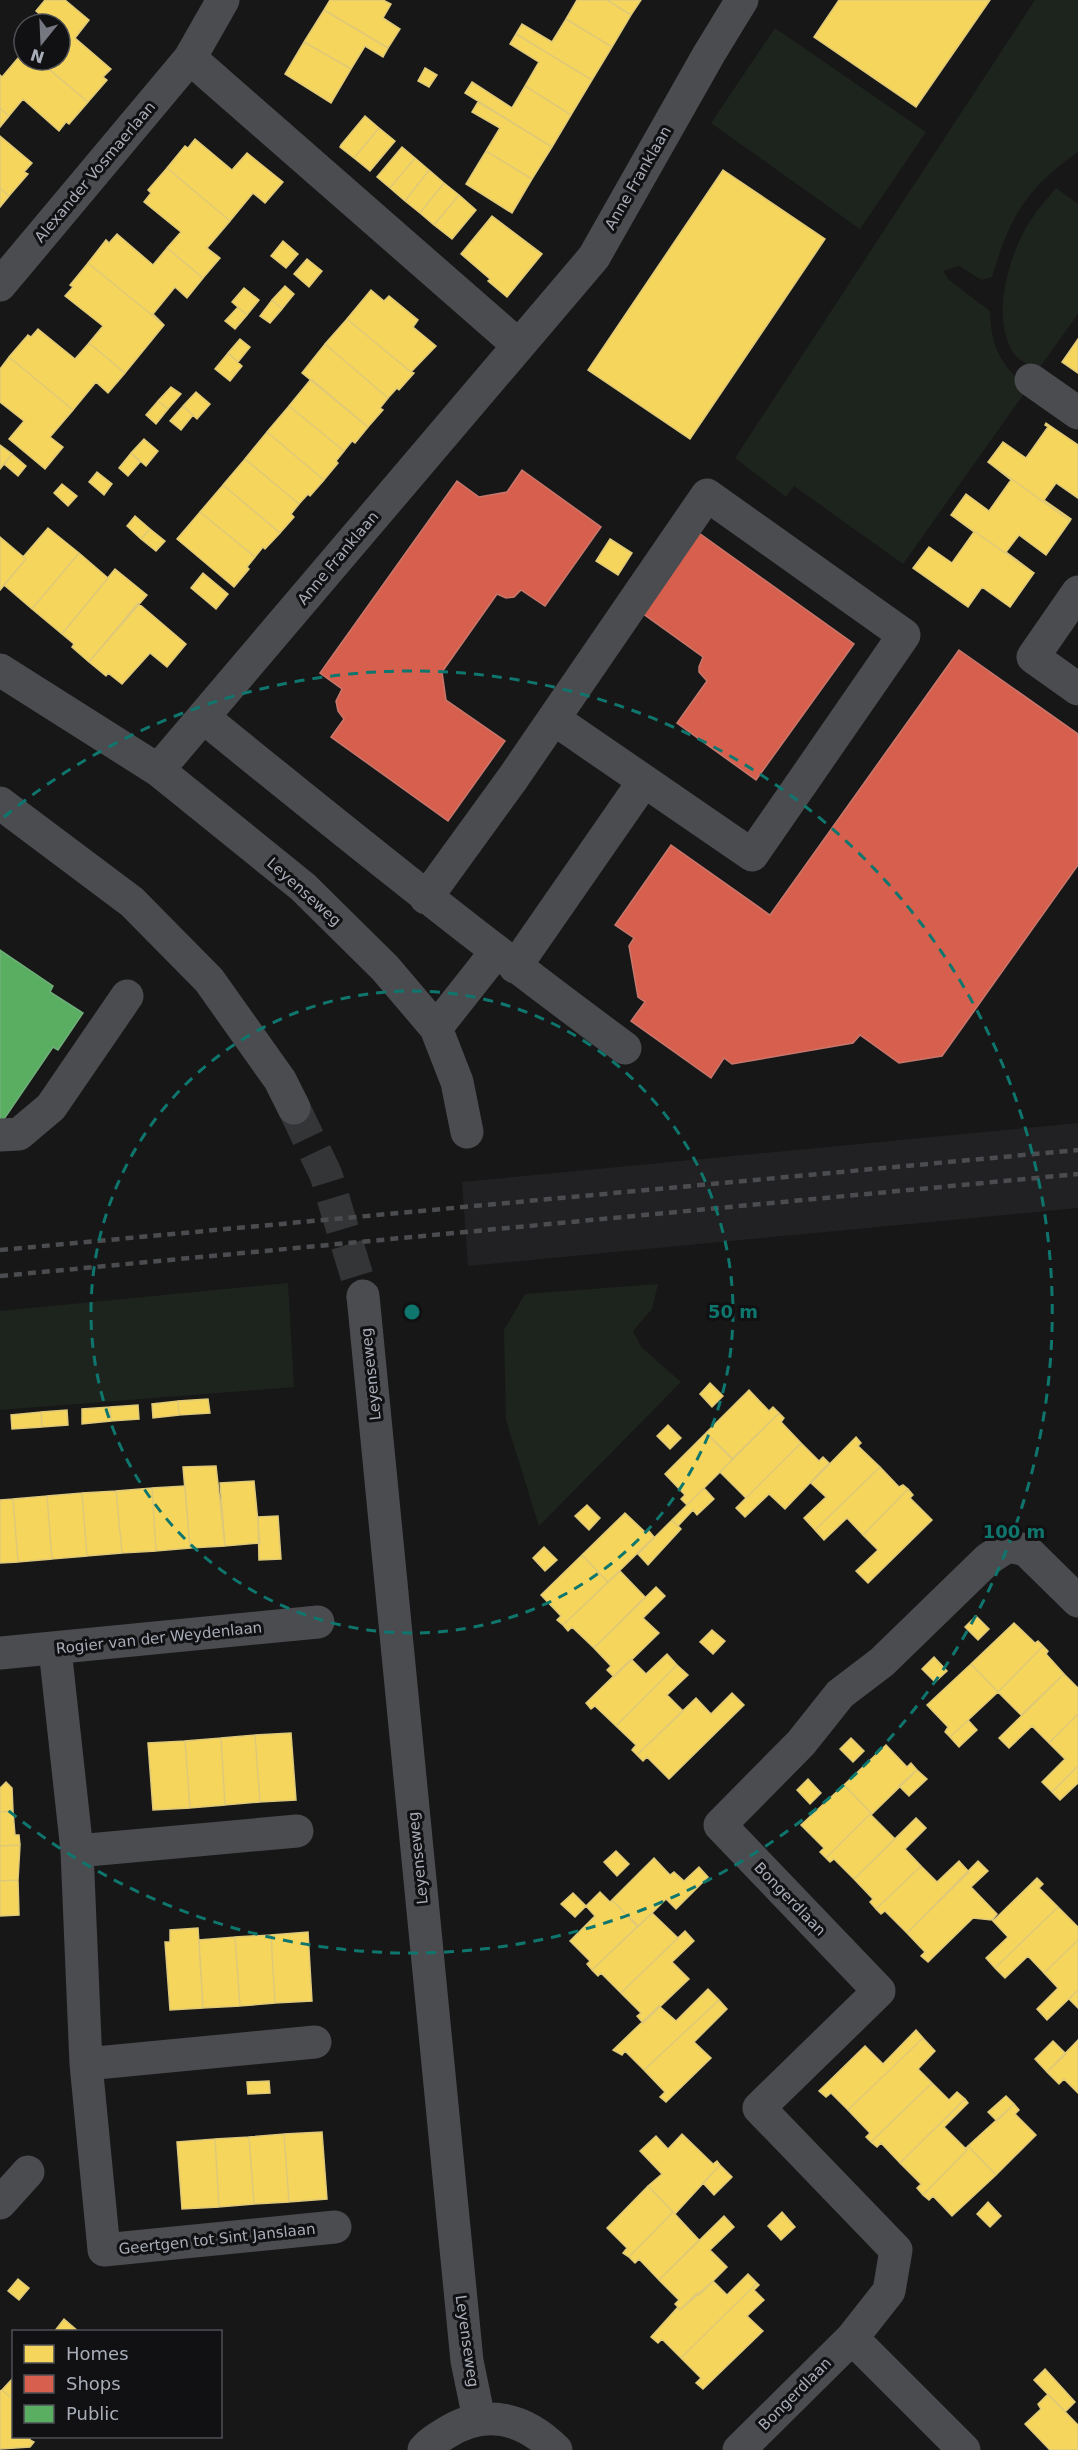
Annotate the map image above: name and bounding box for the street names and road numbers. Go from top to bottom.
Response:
street label: Alexander Vosmaerlaan [31,98,159,246]
street label: Anne Franklaan [601,123,675,233]
street label: Anne Franklaan [294,508,382,608]
street label: Leyenseweg [263,854,345,930]
street label: Leyenseweg [357,1327,385,1421]
street label: Rogier van der Weydenlaan [55,1618,263,1658]
street label: Leyenseweg [404,1811,432,1905]
street label: Bongerdlaan [750,1859,830,1939]
street label: Geertgen tot Sint Janslaan [118,2220,316,2258]
street label: Leyenseweg [452,2294,482,2388]
street label: Bongerdlaan [755,2354,835,2434]

